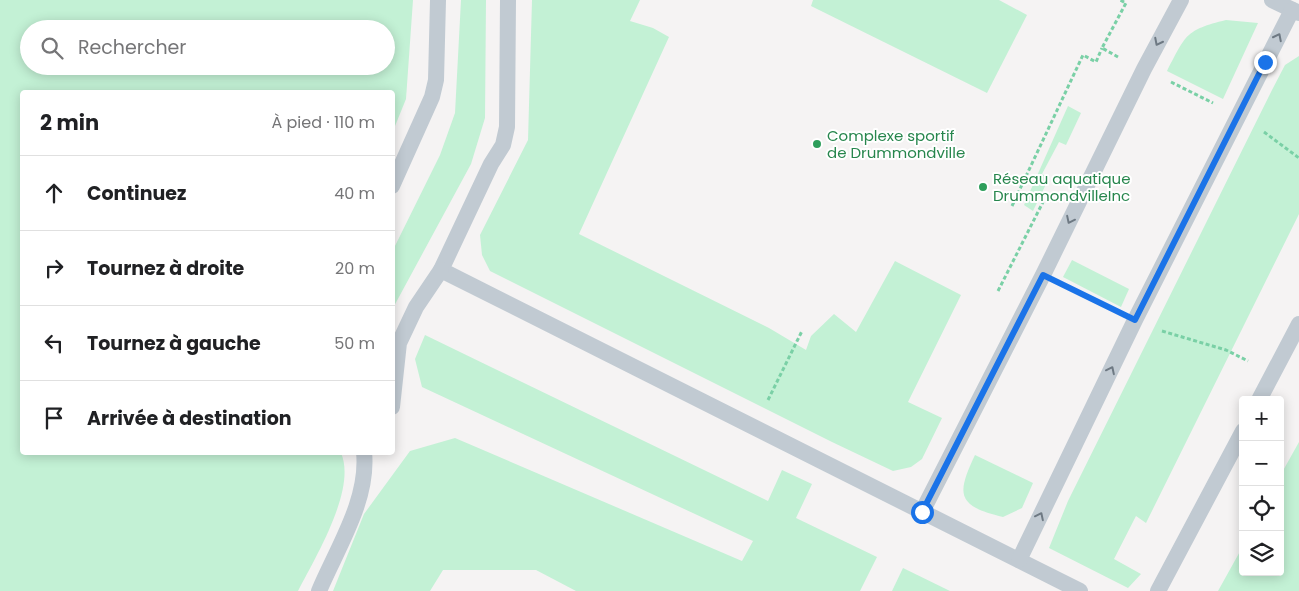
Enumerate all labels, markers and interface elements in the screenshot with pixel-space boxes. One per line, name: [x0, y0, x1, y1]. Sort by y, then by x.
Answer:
search box: [20, 20, 395, 75]
one-way arrow: [1272, 33, 1282, 42]
icon: search: [38, 34, 66, 62]
text: Rechercher: [78, 34, 186, 61]
one-way arrow: [1154, 37, 1164, 46]
route end: [1254, 51, 1277, 74]
text: 2 min: [40, 108, 99, 137]
text: À pied · 110 m: [271, 111, 375, 134]
place label: Complexe sportif de Drummondville: [827, 125, 965, 163]
marker: Complexe sportif de Drummondville: [811, 138, 823, 150]
place label: Réseau aquatique DrummondvilleInc: [993, 168, 1131, 206]
icon: ahead: [40, 179, 68, 207]
text: Continuez: [87, 180, 186, 207]
marker: Réseau aquatique DrummondvilleInc: [977, 181, 989, 193]
text: 40 m: [334, 182, 375, 205]
one-way arrow: [1066, 214, 1076, 223]
icon: right: [40, 254, 68, 282]
text: Tournez à droite: [87, 255, 244, 282]
text: 20 m: [335, 257, 375, 280]
icon: left: [40, 329, 68, 357]
text: Tournez à gauche: [87, 330, 261, 357]
text: 50 m: [334, 332, 375, 355]
one-way arrow: [1105, 366, 1115, 375]
map controls: [1239, 396, 1284, 576]
button: +: [1239, 396, 1284, 441]
icon: arrive: [40, 404, 68, 432]
text: Arrivée à destination: [87, 405, 292, 432]
button: −: [1239, 441, 1284, 486]
button: locate: [1239, 486, 1284, 531]
route start: [911, 501, 934, 524]
one-way arrow: [1034, 512, 1044, 521]
button: layers: [1239, 531, 1284, 576]

